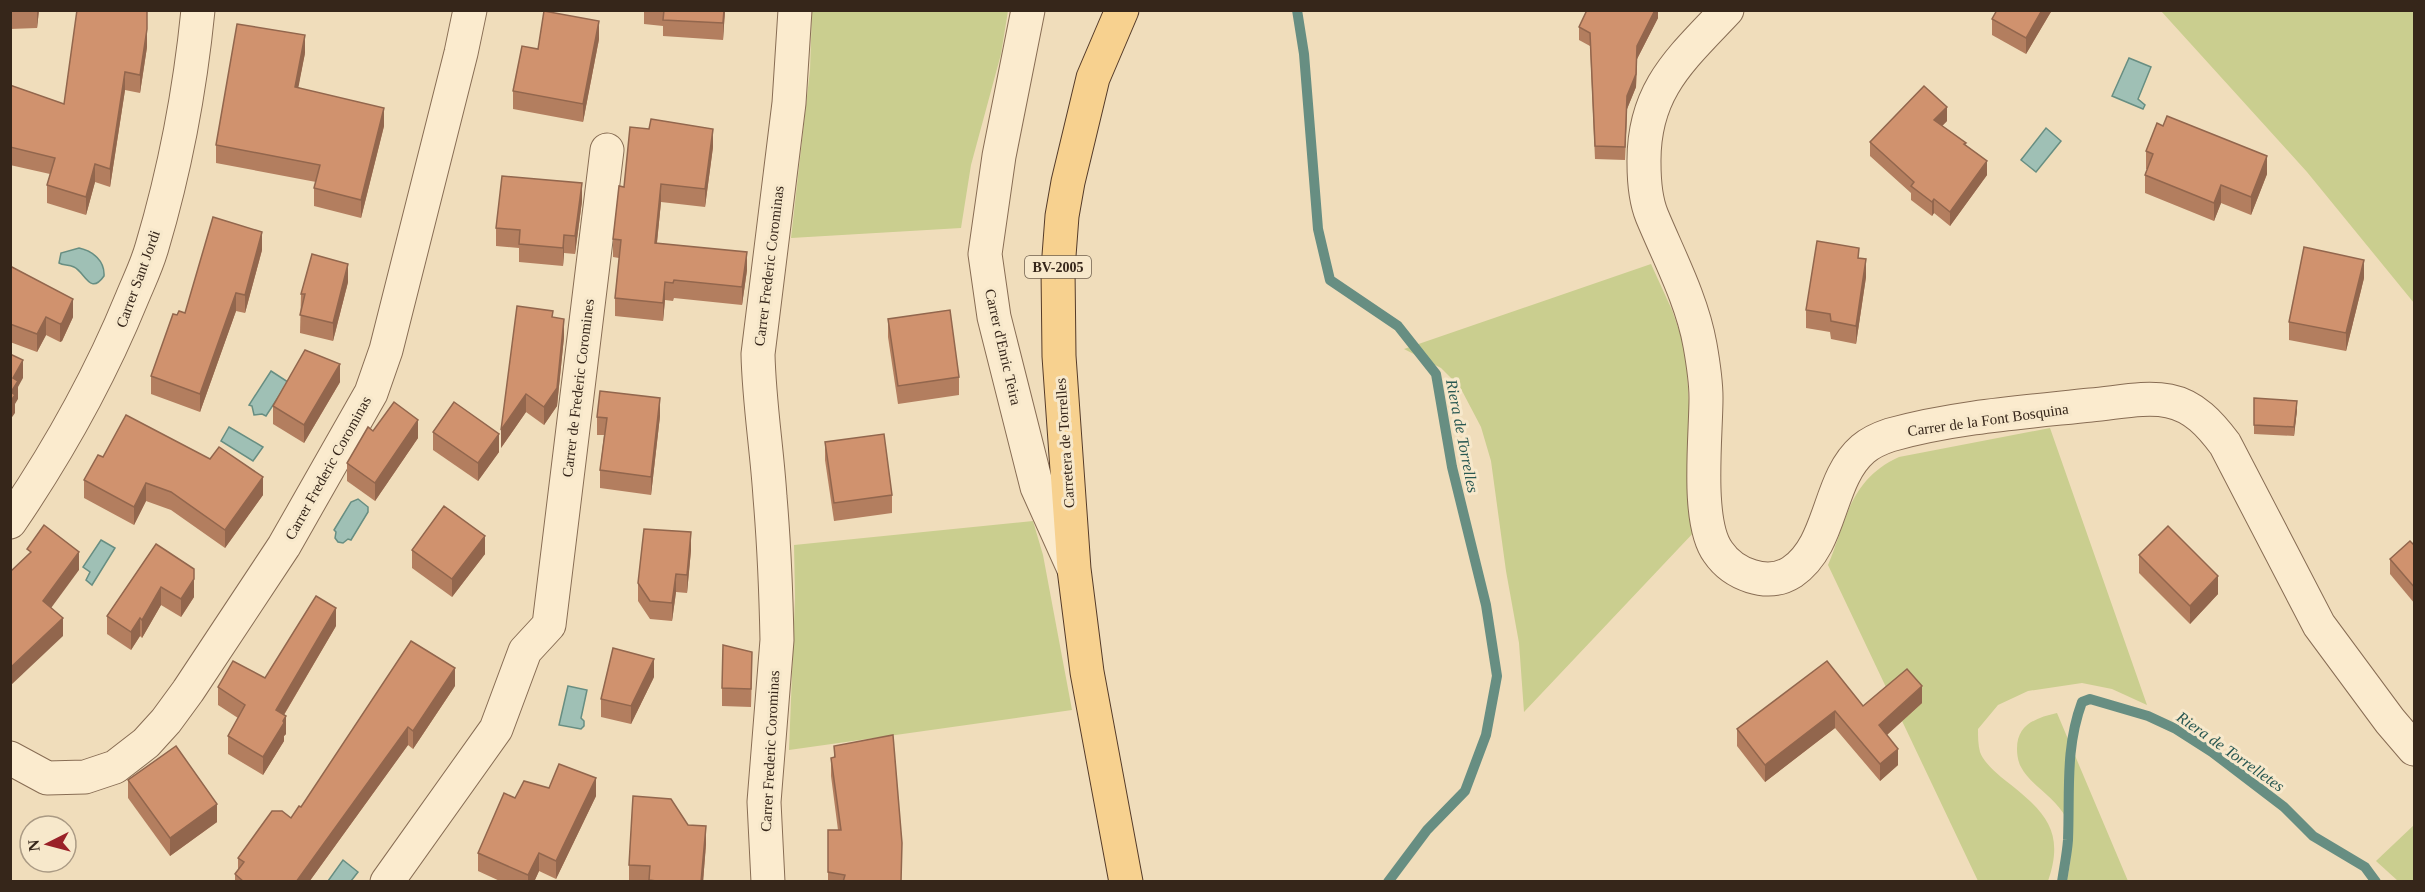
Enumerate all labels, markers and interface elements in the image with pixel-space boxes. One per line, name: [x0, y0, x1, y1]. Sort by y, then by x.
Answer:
street label: Carrer Frederic Corominas: [751, 185, 787, 347]
street label: Carrer Sant Jordi: [113, 228, 163, 330]
road number: BV-2005: [1025, 256, 1091, 278]
street label: Carrer d'Enric Teira: [982, 287, 1024, 407]
street label: Carrer de Frederic Coromines: [559, 298, 597, 478]
street label: Carretera de Torrelles: [1052, 377, 1078, 509]
water label: Riera de Torrelles: [1443, 377, 1482, 494]
street label: Carrer Frederic Corominas: [282, 393, 374, 543]
street label: Carrer de la Font Bosquina: [1906, 401, 2070, 439]
street label: Carrer Frederic Corominas: [758, 670, 782, 832]
water label: Riera de Torrelletes: [2173, 708, 2288, 795]
north arrow: [18, 814, 78, 874]
text: N: [24, 838, 43, 852]

